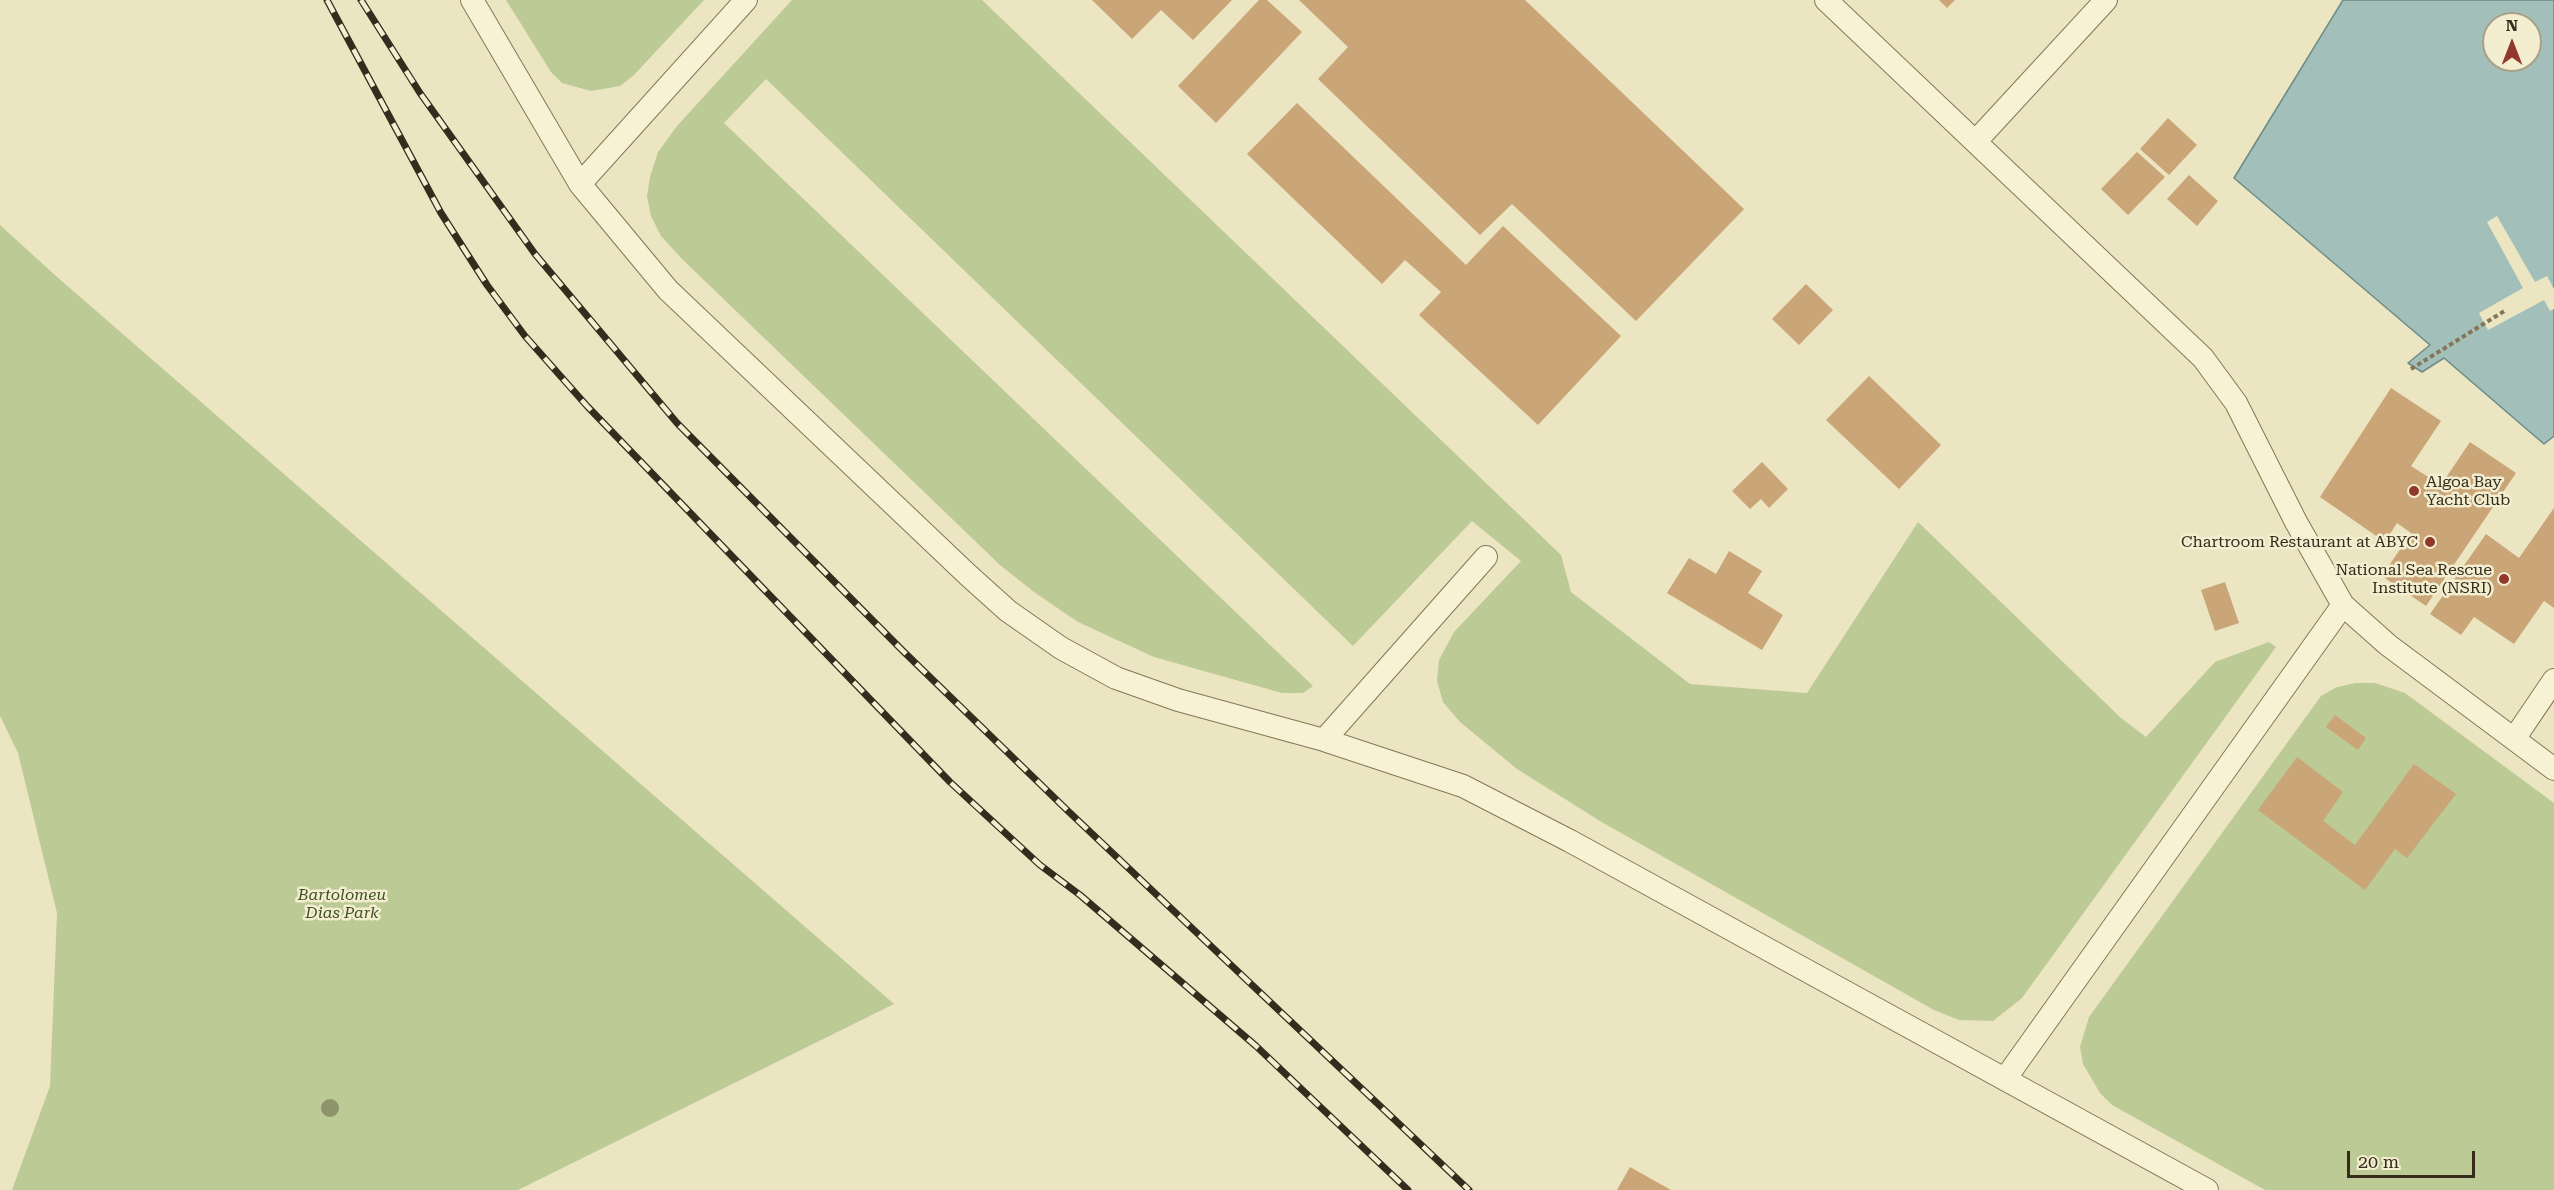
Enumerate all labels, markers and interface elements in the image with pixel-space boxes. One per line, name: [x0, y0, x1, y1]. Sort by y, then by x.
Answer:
north arrow: [2482, 12, 2542, 72]
text: N: [2506, 16, 2518, 35]
place label: Algoa Bay Yacht Club: [2426, 472, 2510, 510]
marker: Algoa Bay Yacht Club: [2407, 484, 2421, 498]
place label: Chartroom Restaurant at ABYC: [2181, 532, 2418, 552]
marker: Chartroom Restaurant at ABYC: [2423, 535, 2437, 549]
place label: National Sea Rescue Institute (NSRI): [2336, 560, 2492, 598]
marker: National Sea Rescue Institute (NSRI): [2497, 572, 2511, 586]
park label: Bartolomeu Dias Park: [298, 885, 386, 923]
scale bar: [2350, 1139, 2478, 1177]
text: 20 m: [2358, 1151, 2399, 1172]

